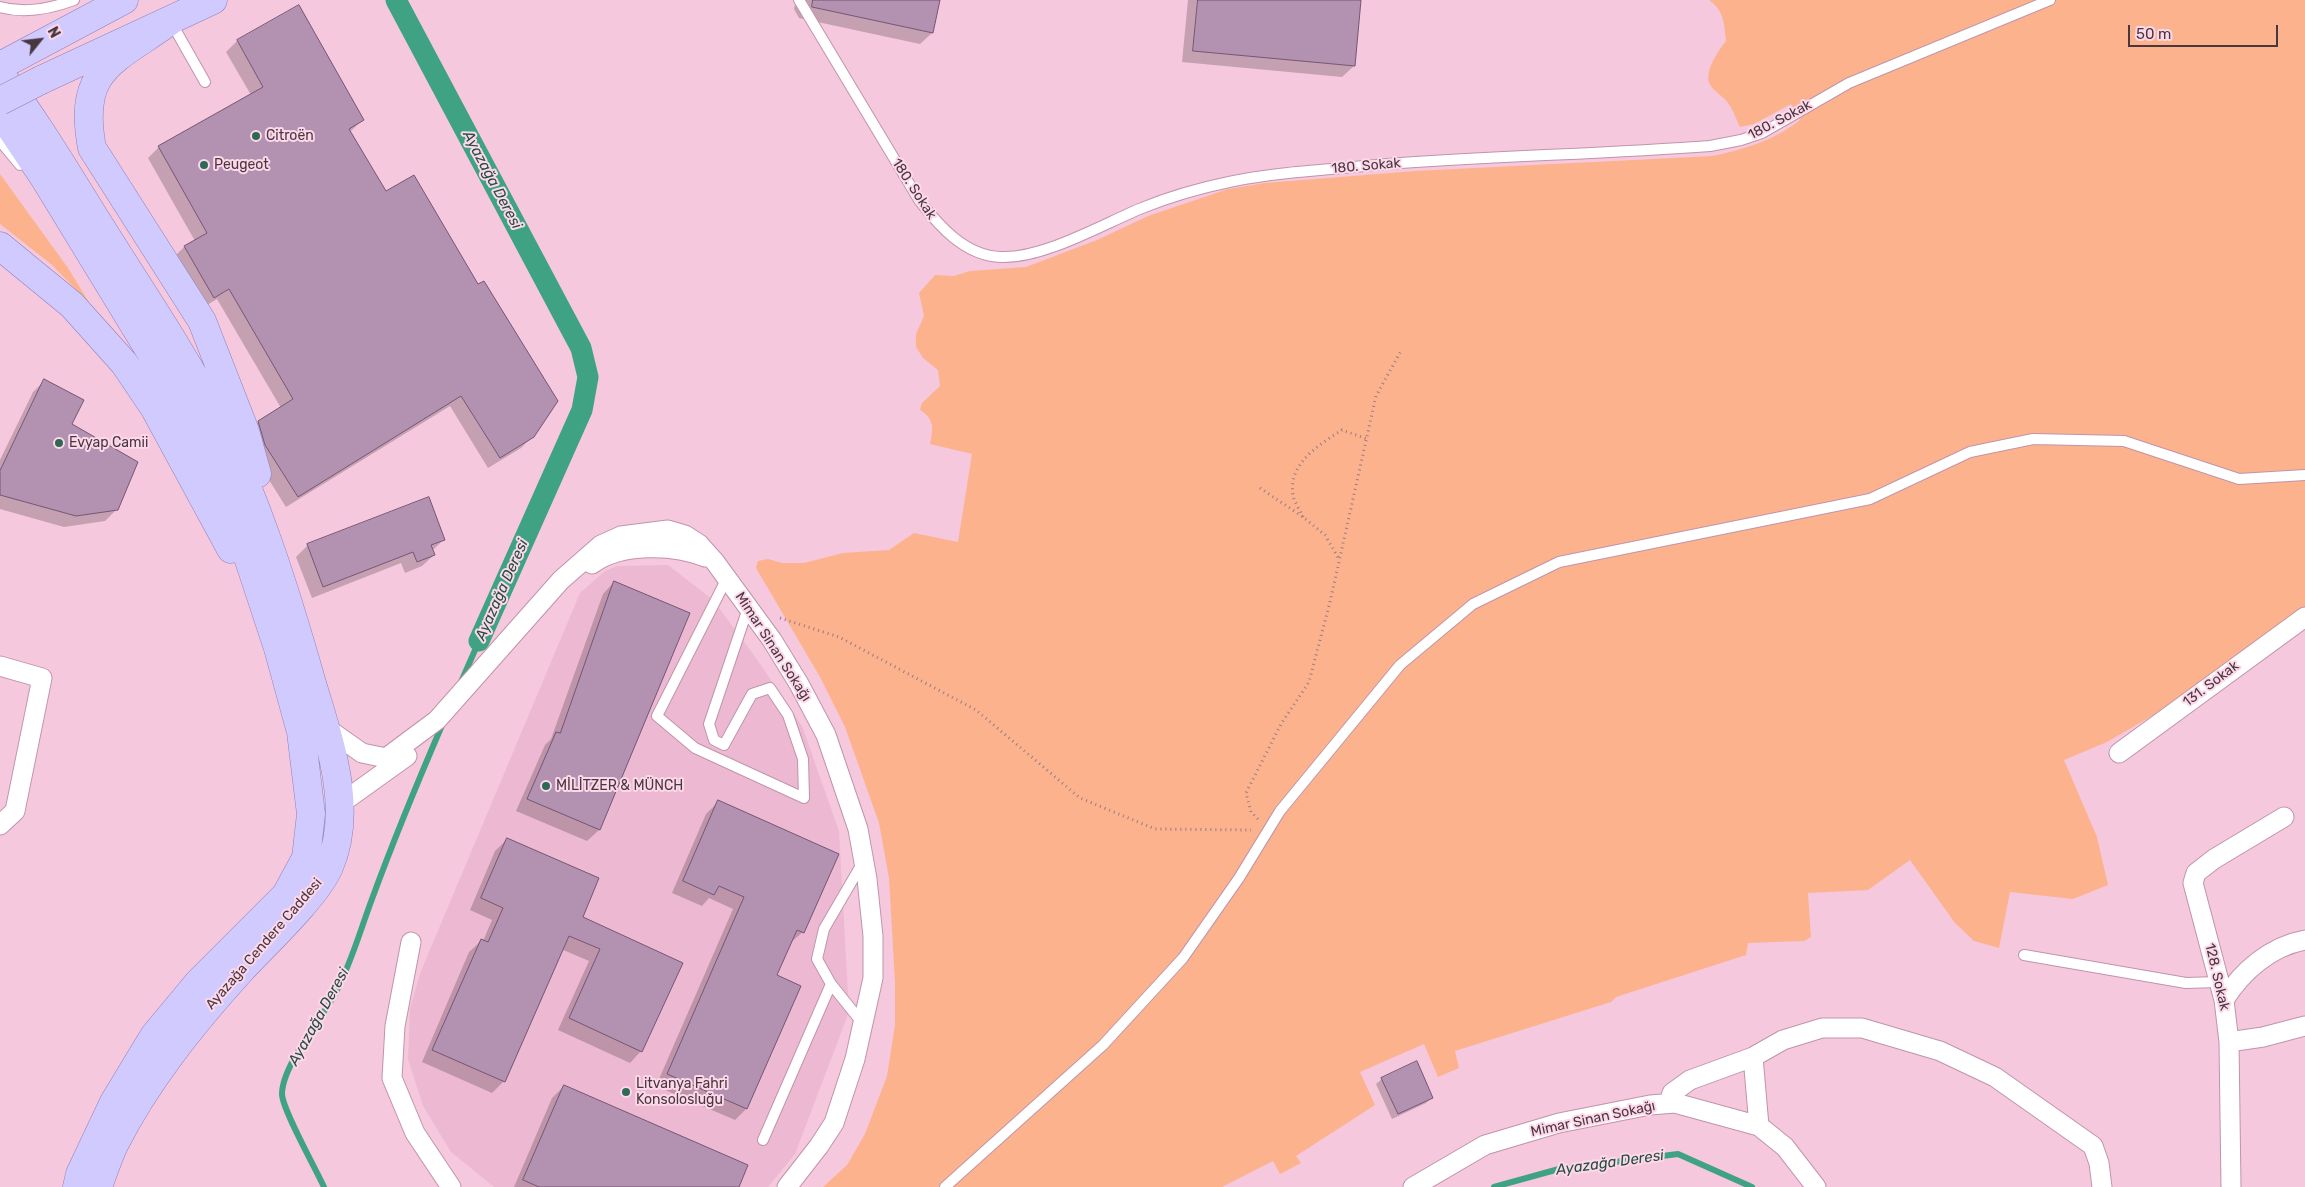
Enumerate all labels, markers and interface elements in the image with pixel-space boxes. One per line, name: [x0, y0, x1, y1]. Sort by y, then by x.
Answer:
north arrow: [15, 15, 65, 65]
scale bar: [2130, 15, 2280, 47]
text: N: [44, 24, 63, 41]
text: 50 m: [2136, 25, 2171, 43]
street label: 180. Sokak: [1745, 96, 1815, 144]
place label: Citroën: [266, 128, 314, 144]
water label: Ayazağa Deresi: [459, 128, 525, 232]
marker: Citroën: [250, 130, 262, 142]
street label: 180. Sokak: [888, 155, 940, 223]
street label: 180. Sokak: [1331, 155, 1401, 177]
place label: Peugeot: [214, 157, 269, 173]
marker: Peugeot: [198, 159, 210, 171]
place label: Evyap Camii: [69, 435, 148, 451]
marker: Evyap Camii: [53, 437, 65, 449]
water label: Ayazağa Deresi: [472, 537, 532, 643]
street label: Mimar Sinan Sokağı: [731, 589, 815, 705]
street label: 131. Sokak: [2180, 657, 2242, 711]
place label: MİLİTZER & MÜNCH: [556, 778, 683, 794]
marker: MİLİTZER & MÜNCH: [540, 780, 552, 792]
street label: Ayazağa Cendere Caddesi: [202, 875, 326, 1013]
street label: 128. Sokak: [2201, 942, 2233, 1012]
water label: Ayazağa Deresi: [285, 965, 353, 1069]
place label: Litvanya Fahri Konsolosluğu: [636, 1076, 728, 1108]
marker: Litvanya Fahri Konsolosluğu: [620, 1086, 632, 1098]
street label: Mimar Sinan Sokağı: [1529, 1098, 1657, 1140]
water label: Ayazağa Deresi: [1555, 1147, 1665, 1179]

